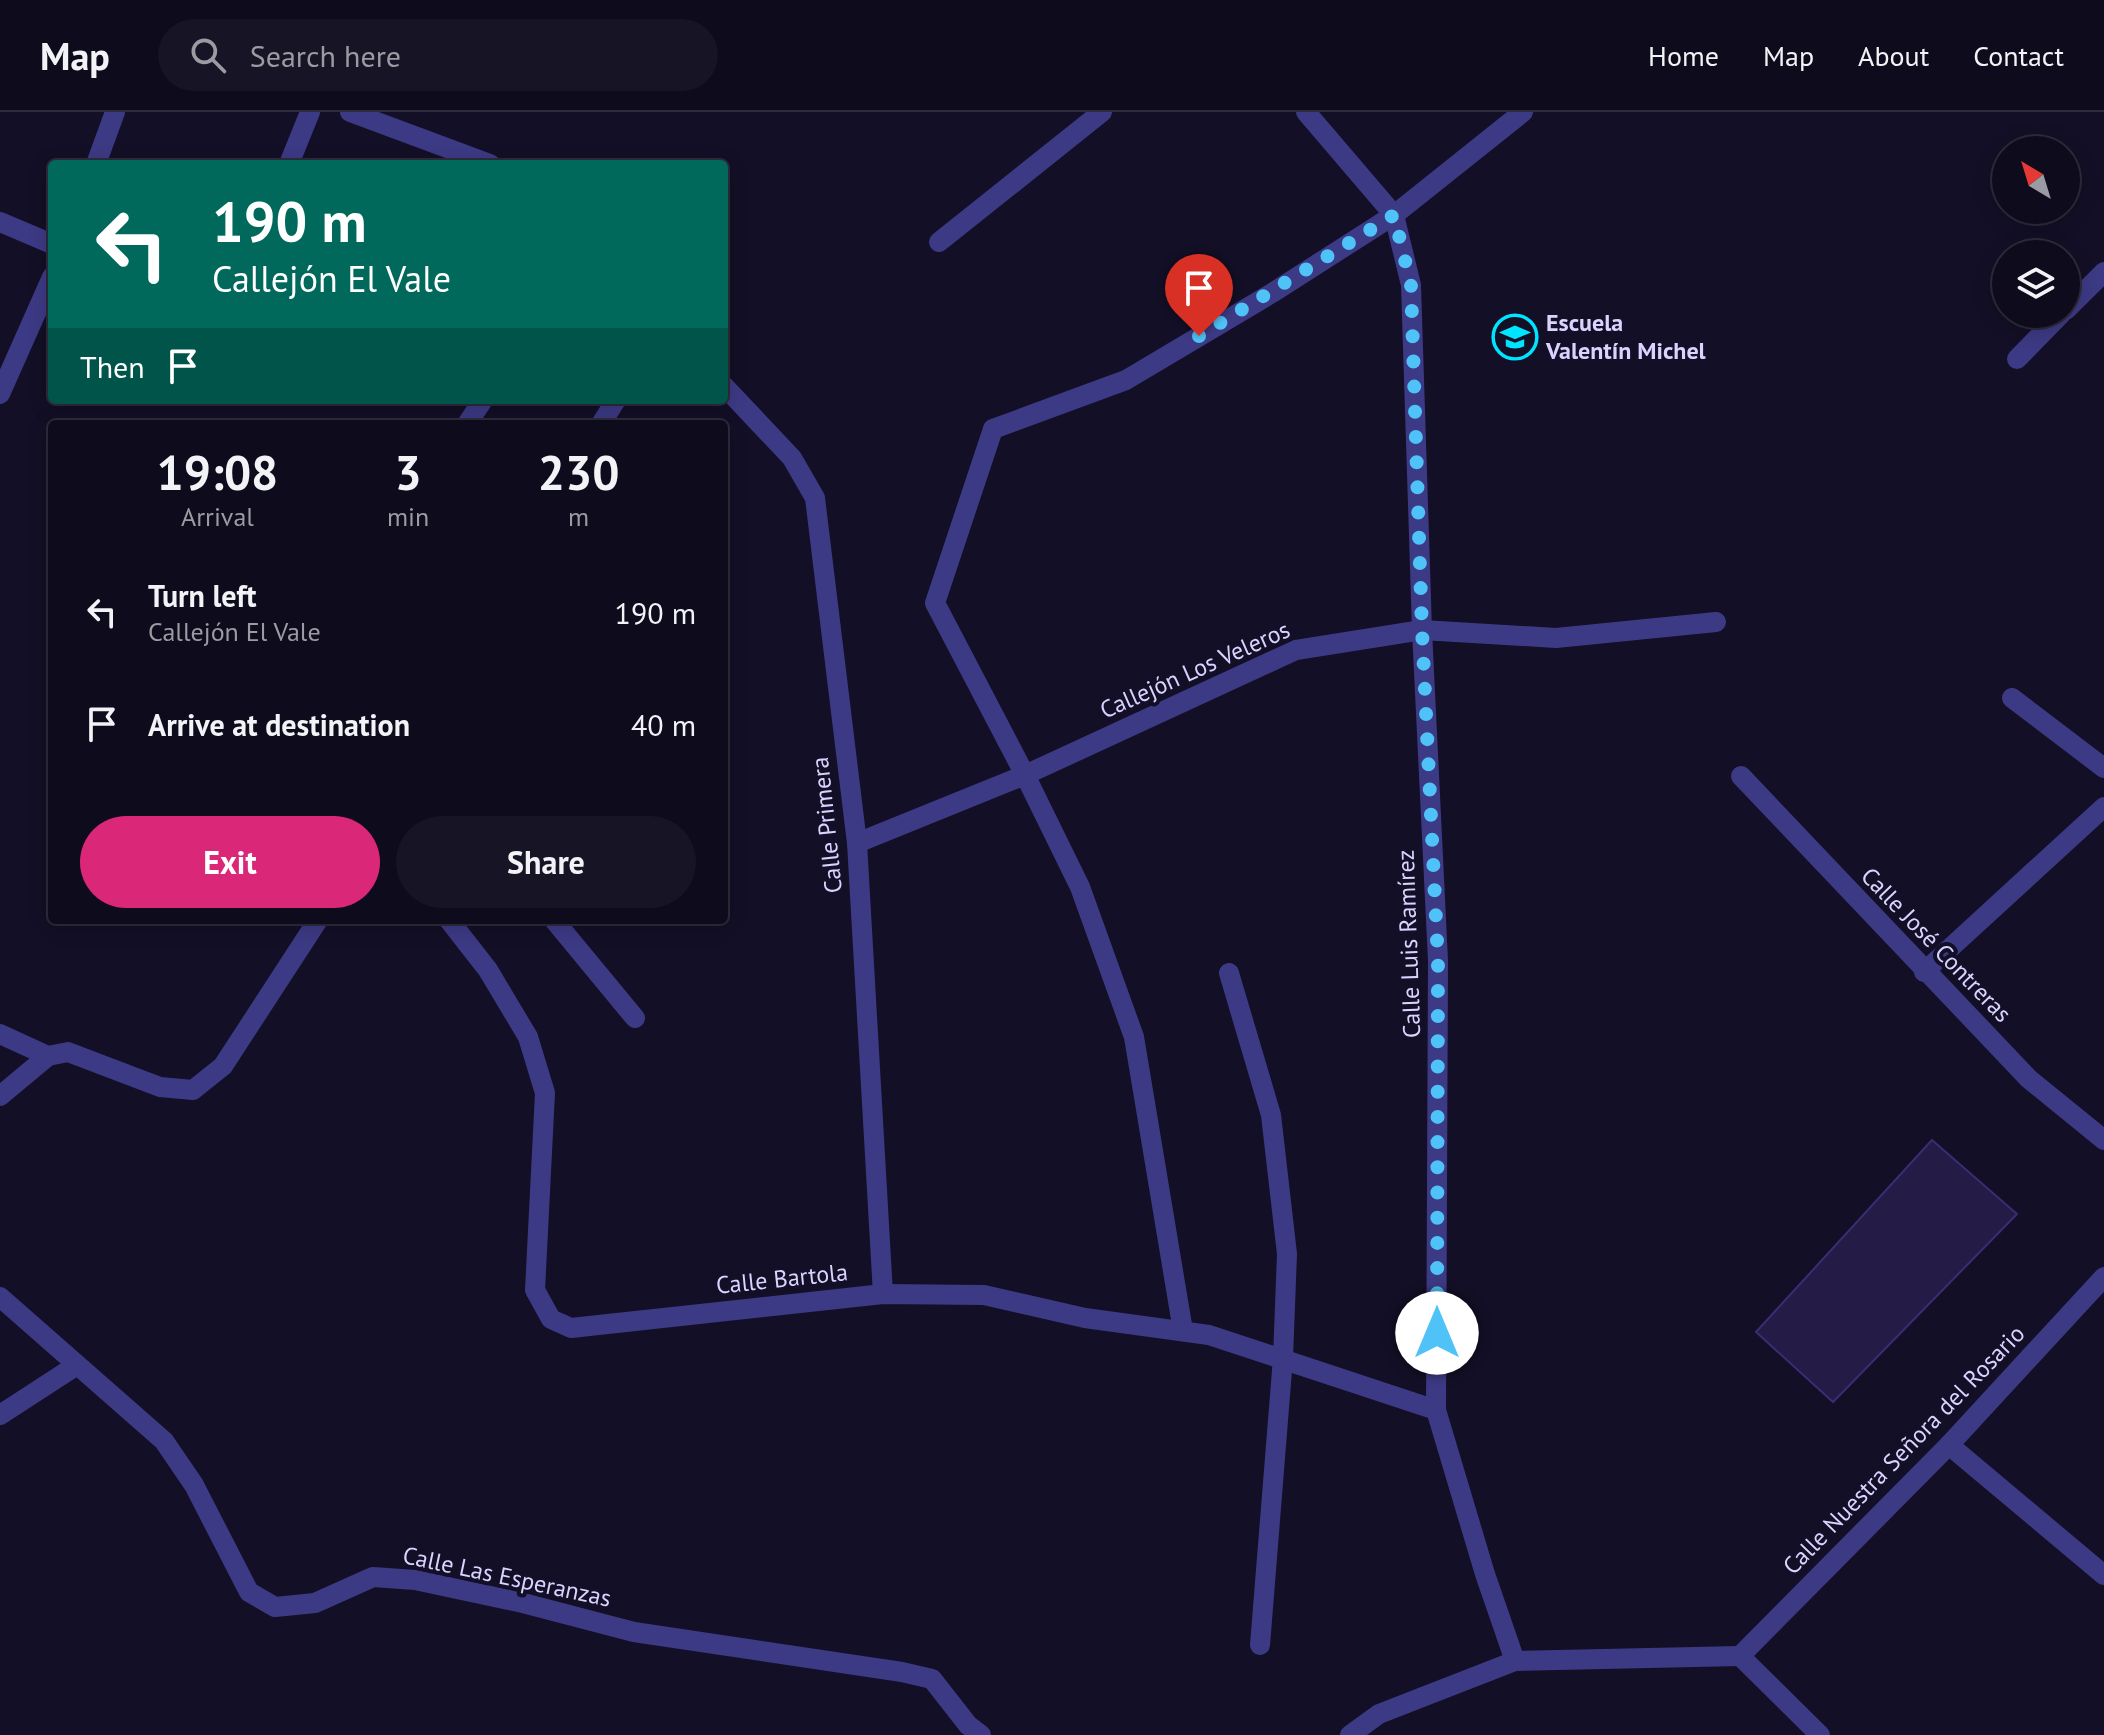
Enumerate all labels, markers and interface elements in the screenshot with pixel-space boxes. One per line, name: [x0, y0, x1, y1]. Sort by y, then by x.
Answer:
search box: [158, 19, 718, 91]
text: Map: [40, 31, 110, 80]
icon: search: [186, 33, 230, 77]
text: Search here: [250, 36, 401, 75]
text: Home: [1648, 37, 1719, 74]
text: Map: [1763, 37, 1814, 74]
text: About: [1858, 37, 1929, 74]
text: Contact: [1973, 37, 2064, 74]
north arrow: [1992, 136, 2080, 224]
map controls: [1992, 136, 2080, 328]
text: 190 m: [212, 185, 367, 257]
icon: left: [80, 192, 184, 296]
button: layers: [1992, 240, 2080, 328]
pin: [1165, 254, 1233, 336]
text: Callejón El Vale: [212, 255, 451, 302]
icon: arrive: [1177, 266, 1221, 310]
place label: Escuela Valentín Michel: [1545, 307, 1707, 366]
school or university icon: Escuela Valentín Michel: [1491, 313, 1539, 361]
icon: arrive: [161, 344, 205, 388]
text: Then: [80, 347, 145, 386]
text: 19:08: [157, 441, 278, 503]
text: 3: [394, 441, 422, 503]
text: 230: [538, 441, 619, 503]
text: Arrival: [181, 500, 254, 533]
text: min: [387, 500, 429, 533]
text: m: [568, 500, 589, 533]
text: Turn left: [148, 576, 256, 615]
icon: left: [80, 590, 124, 634]
text: 190 m: [615, 593, 696, 632]
street label: Callejón Los Veleros: [1095, 614, 1295, 725]
text: Callejón El Vale: [148, 615, 321, 648]
icon: arrive: [80, 702, 124, 746]
text: Arrive at destination: [148, 705, 410, 744]
text: 40 m: [631, 705, 696, 744]
street label: Calle Primera: [804, 755, 849, 895]
button: Exit: [80, 816, 380, 908]
button: Share: [396, 816, 696, 908]
street label: Calle Luis Ramírez: [1390, 849, 1427, 1039]
street label: Calle José Contreras: [1854, 861, 2018, 1029]
street label: Calle Bartola: [715, 1256, 849, 1301]
position arrow: [1395, 1291, 1479, 1375]
street label: Calle Nuestra Señora del Rosario: [1776, 1318, 2031, 1581]
street label: Calle Las Esperanzas: [400, 1539, 614, 1614]

